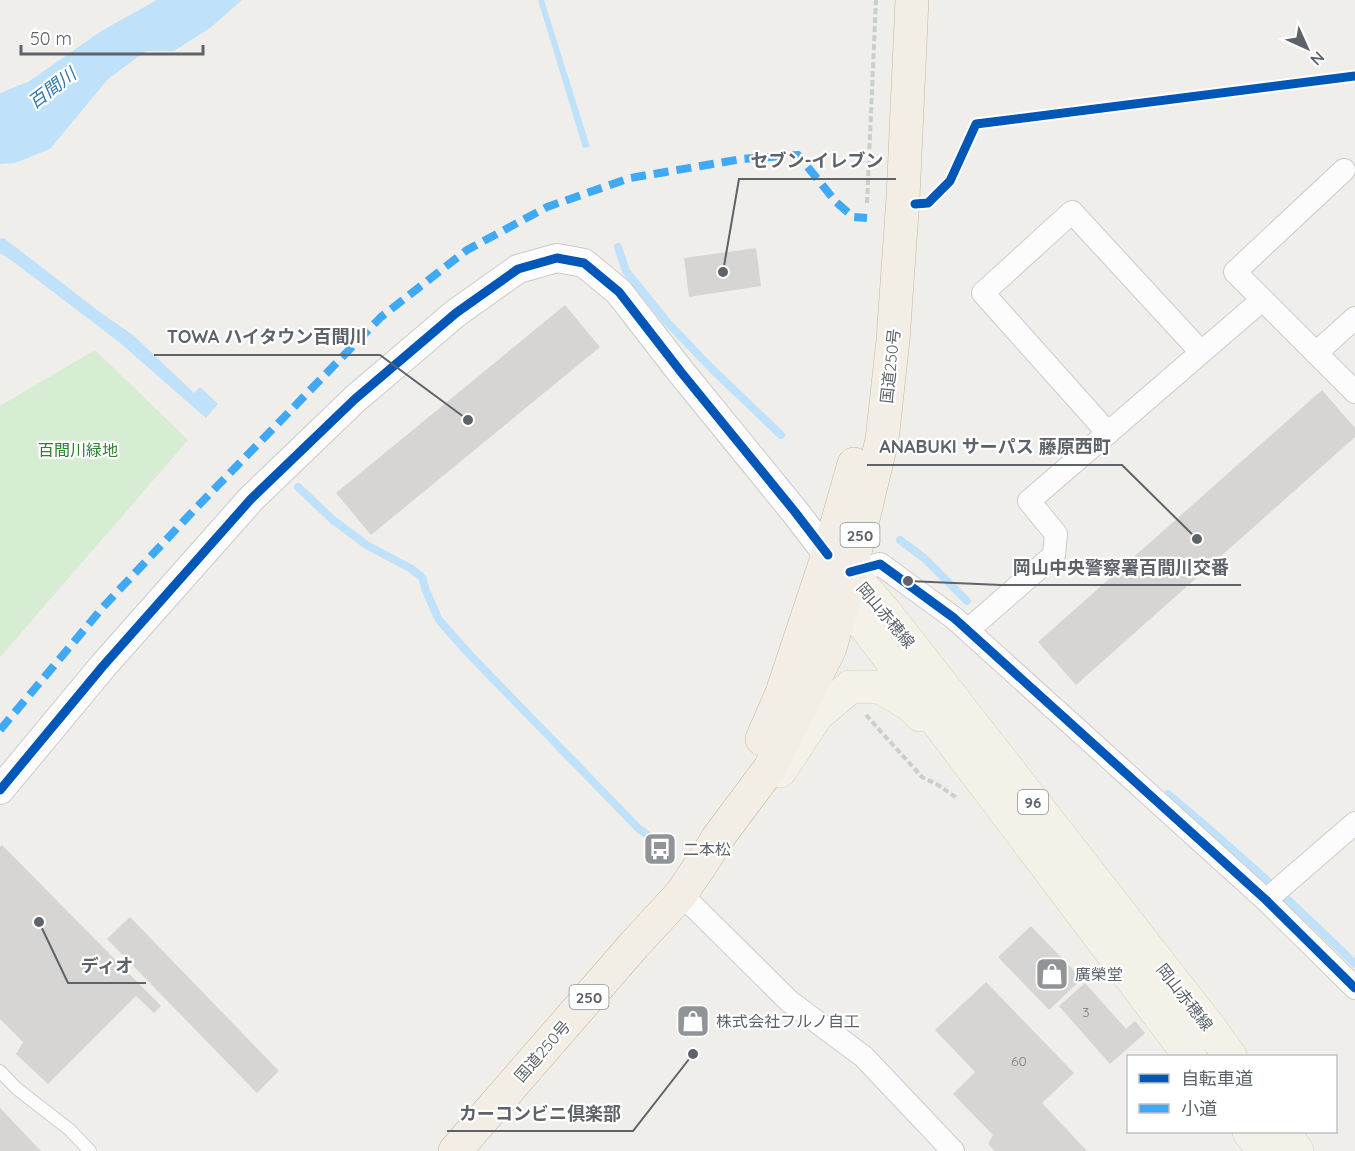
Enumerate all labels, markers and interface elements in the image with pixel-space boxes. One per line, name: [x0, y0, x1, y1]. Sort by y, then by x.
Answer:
scale bar: [21, 18, 202, 56]
north arrow: [1277, 18, 1337, 78]
text: 50 m: [30, 27, 72, 50]
text: N: [1306, 47, 1329, 70]
water label: 百間川: [24, 61, 82, 113]
callout: セブン-イレブン: [739, 143, 896, 179]
text: セブン-イレブン: [750, 149, 884, 172]
callout: TOWA ハイタウン百間川: [154, 319, 380, 355]
text: TOWA ハイタウン百間川: [167, 325, 367, 348]
street label: 国道250号: [876, 328, 904, 404]
callout: ANABUKI サーパス 藤原西町: [867, 429, 1122, 465]
text: ANABUKI サーパス 藤原西町: [879, 435, 1111, 458]
park label: 百間川緑地: [38, 440, 118, 460]
road number: 250: [840, 523, 880, 547]
callout: 岡山中央警察署百間川交番: [1001, 549, 1241, 585]
text: 岡山中央警察署百間川交番: [1013, 556, 1229, 579]
street label: 岡山赤穂線: [853, 578, 919, 652]
road number: 96: [1018, 790, 1048, 814]
bus stop icon: 二本松: [642, 831, 678, 867]
place label: 二本松: [683, 839, 731, 859]
callout: ディオ: [68, 947, 146, 983]
text: ディオ: [81, 954, 133, 977]
shop icon: 廣榮堂: [1034, 956, 1070, 992]
street label: 岡山赤穂線: [1152, 959, 1218, 1035]
place label: 廣榮堂: [1075, 964, 1123, 984]
road number: 250: [570, 985, 608, 1009]
shop icon: 株式会社フルノ自工: [675, 1003, 711, 1039]
house number: 3: [1082, 1003, 1090, 1021]
place label: 株式会社フルノ自工: [716, 1011, 860, 1031]
street label: 国道250号: [510, 1016, 574, 1086]
house number: 60: [1011, 1052, 1027, 1070]
legend: [1127, 1055, 1337, 1133]
text: 自転車道: [1181, 1067, 1253, 1090]
callout: カーコンビニ倶楽部: [447, 1095, 633, 1131]
text: 小道: [1181, 1097, 1217, 1120]
text: カーコンビニ倶楽部: [459, 1102, 621, 1125]

